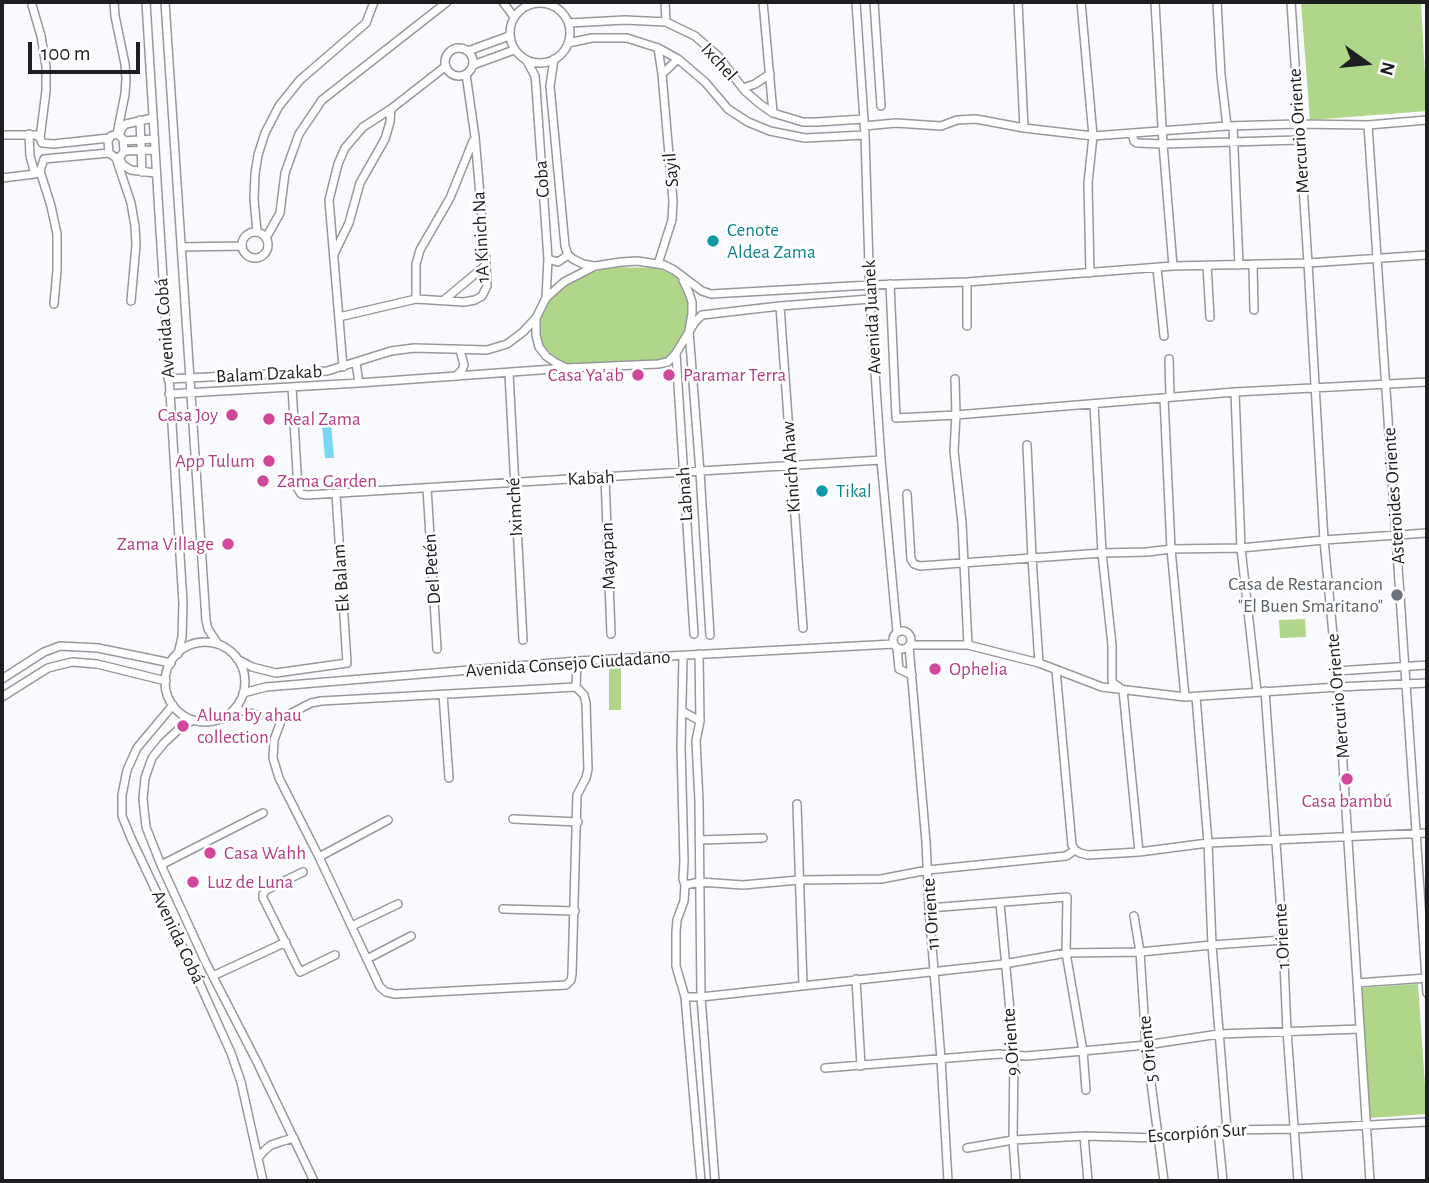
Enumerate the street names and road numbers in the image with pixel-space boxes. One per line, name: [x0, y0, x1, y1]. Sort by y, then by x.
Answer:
street label: Ixchel: [696, 38, 742, 86]
street label: Mercurio Oriente: [1283, 68, 1315, 194]
street label: Sayil: [658, 152, 684, 188]
street label: Coba: [529, 160, 555, 198]
street label: 1A Kinich Na: [467, 191, 495, 283]
street label: Avenida Juanek: [858, 259, 886, 375]
street label: Avenida Cobá: [150, 277, 180, 379]
street label: Balam Dzakab: [215, 360, 323, 388]
street label: Kinich Ahaw: [776, 420, 806, 514]
street label: Asteroides Oriente: [1378, 427, 1410, 565]
street label: Kabah: [567, 465, 615, 491]
street label: Labnah: [672, 466, 698, 522]
street label: Iximché: [502, 477, 528, 537]
street label: Mayapan: [595, 522, 621, 590]
street label: Del Petén: [418, 533, 446, 605]
street label: Ek Balam: [327, 543, 355, 613]
street label: Mercurio Oriente: [1321, 633, 1355, 759]
street label: Avenida Consejo Ciudadano: [465, 645, 671, 683]
street label: 11 Oriente: [917, 877, 945, 951]
street label: Avenida Cobá: [146, 887, 210, 987]
street label: 1 Oriente: [1269, 903, 1295, 969]
street label: 9 Oriente: [997, 1007, 1025, 1077]
street label: 5 Oriente: [1133, 1014, 1163, 1084]
street label: Escorpión Sur: [1146, 1118, 1248, 1148]

